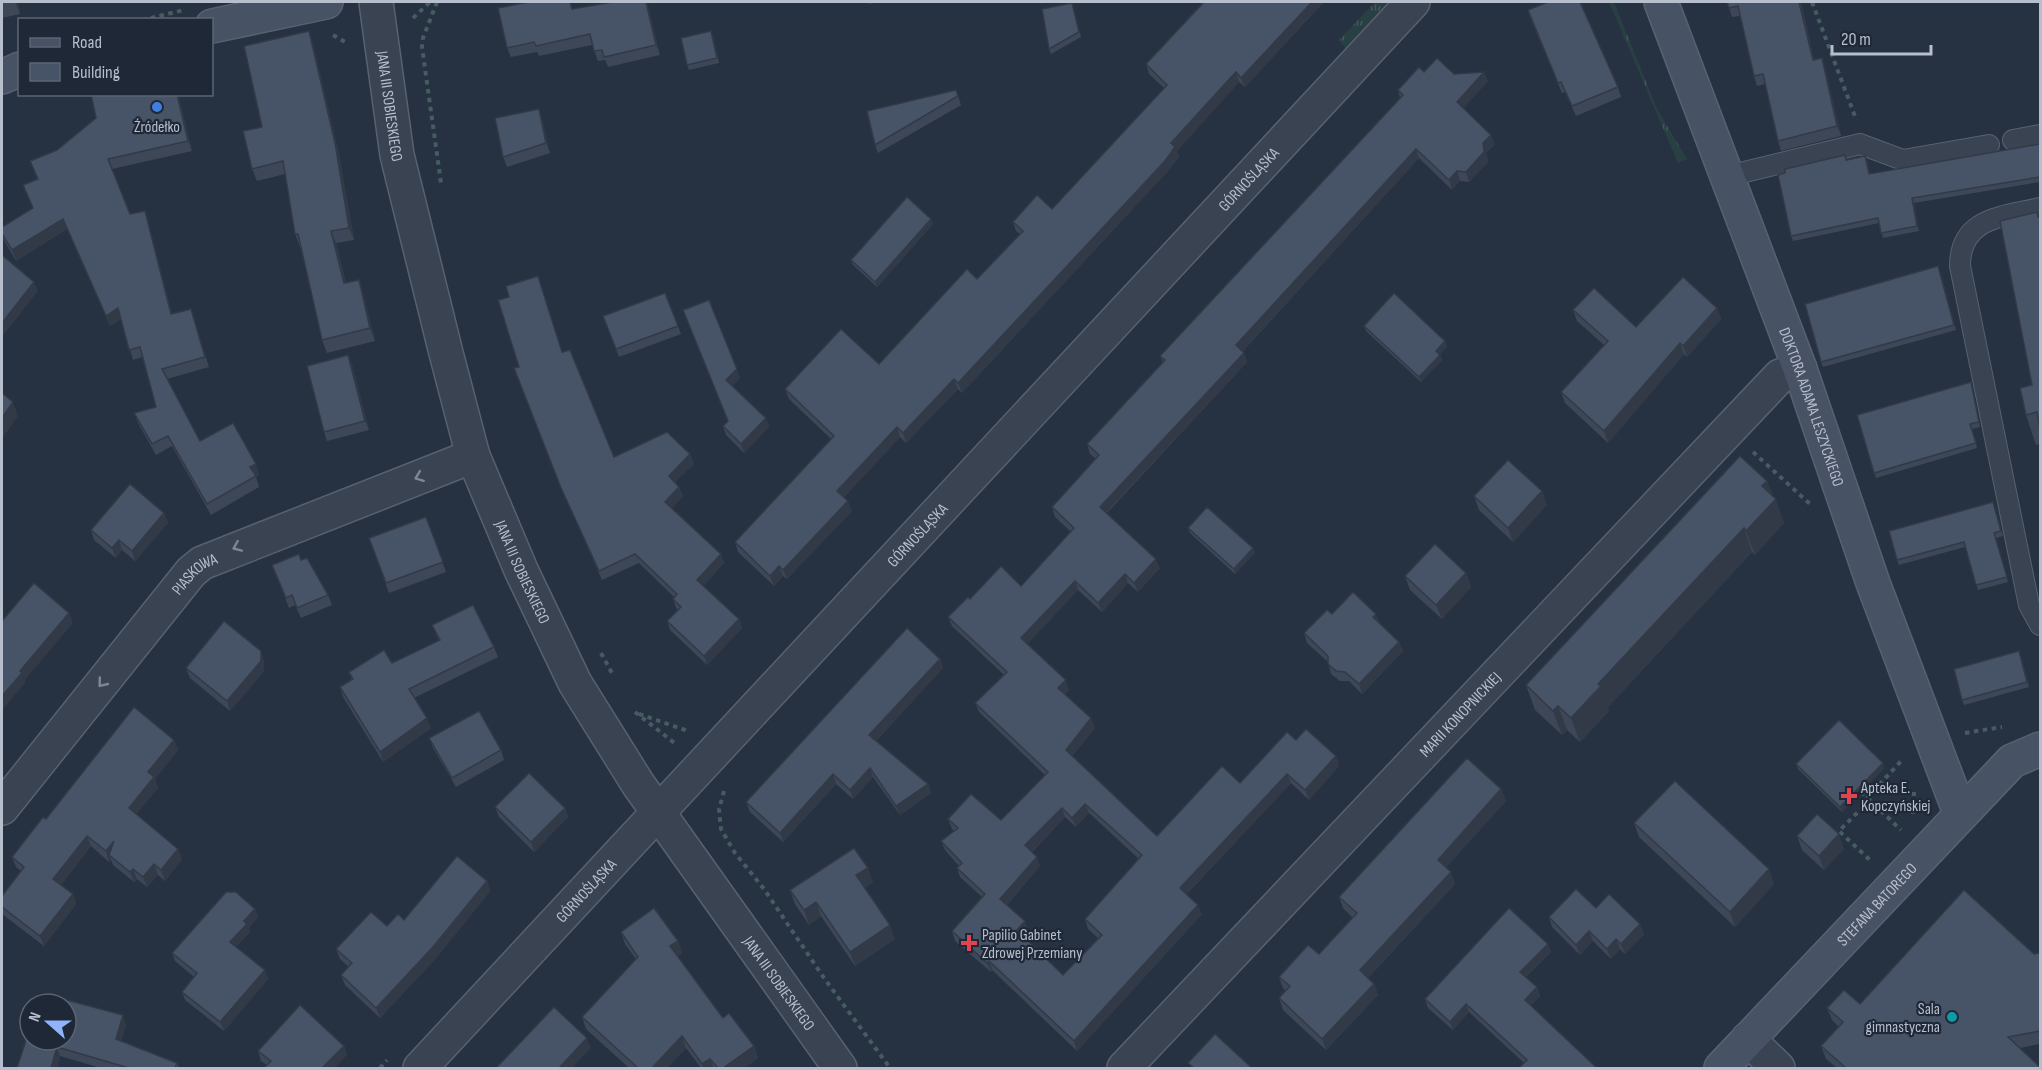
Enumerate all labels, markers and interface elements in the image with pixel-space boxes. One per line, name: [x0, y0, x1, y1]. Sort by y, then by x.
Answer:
legend: [18, 18, 213, 96]
scale bar: [1832, 18, 1931, 56]
text: 20 m: [1841, 29, 1871, 50]
text: Road: [72, 32, 102, 53]
street label: JANA III SOBIESKIEGO: [372, 49, 406, 164]
text: Building: [72, 62, 120, 83]
marker: Źródełko: [150, 100, 164, 114]
place label: Źródełko: [134, 118, 180, 137]
street label: GÓRNOŚLĄSKA: [1215, 144, 1284, 216]
street label: DOKTORA ADAMA LESZYCKIEGO: [1774, 325, 1847, 489]
one-way arrow: [414, 470, 425, 482]
street label: GÓRNOŚLĄSKA: [884, 500, 952, 571]
street label: JANA III SOBIESKIEGO: [490, 517, 553, 627]
one-way arrow: [232, 540, 243, 552]
street label: PIASKOWA: [168, 550, 220, 599]
street label: MARII KONOPNICKIEJ: [1416, 668, 1506, 761]
one-way arrow: [98, 676, 109, 687]
place label: Apteka E. Kopczyńskiej: [1860, 779, 1931, 816]
marker: Apteka E. Kopczyńskiej: [1842, 789, 1856, 803]
street label: GÓRNOŚLĄSKA: [552, 855, 621, 927]
street label: STEFANA BATOREGO: [1834, 859, 1921, 951]
place label: Papilio Gabinet Zdrowej Przemiany: [982, 926, 1082, 963]
street label: JANA III SOBIESKIEGO: [738, 932, 818, 1035]
marker: Papilio Gabinet Zdrowej Przemiany: [960, 934, 978, 952]
north arrow: [18, 992, 78, 1052]
place label: Sala gimnastyczna: [1866, 1000, 1940, 1037]
text: N: [25, 1010, 46, 1025]
marker: Sala gimnastyczna: [1945, 1010, 1959, 1024]

